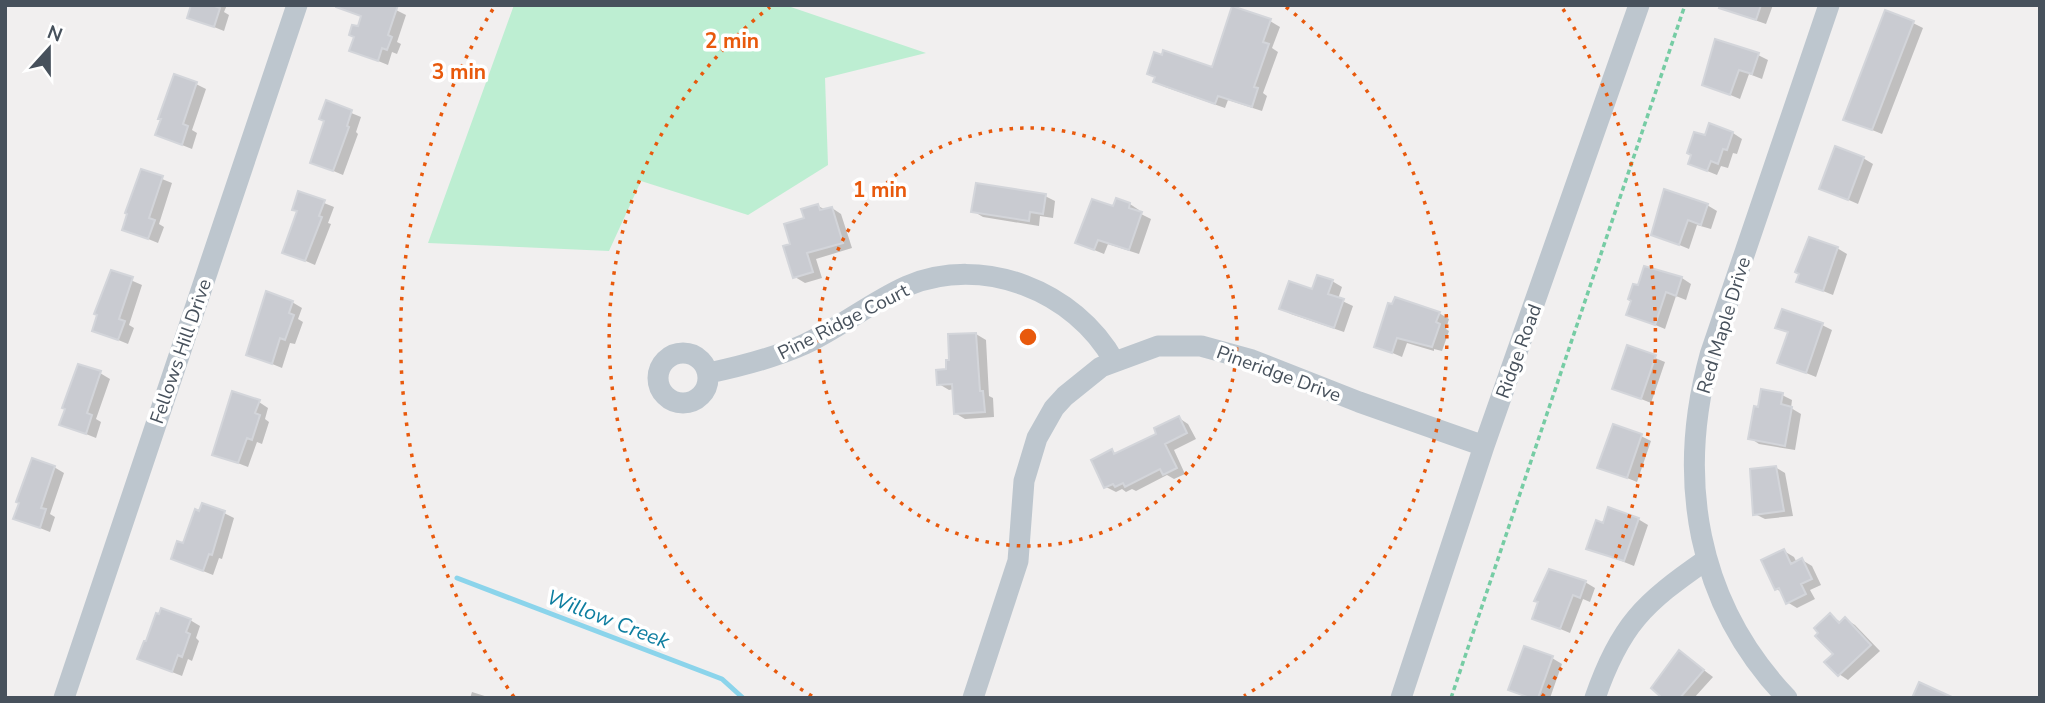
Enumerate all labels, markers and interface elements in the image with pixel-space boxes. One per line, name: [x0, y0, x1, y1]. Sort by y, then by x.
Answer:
north arrow: [14, 14, 84, 84]
text: N: [43, 19, 66, 49]
text: 2 min: [705, 27, 759, 55]
text: 3 min: [432, 58, 486, 86]
text: 1 min: [853, 176, 907, 204]
street label: Red Maple Drive: [1691, 254, 1757, 397]
street label: Fellows Hill Drive: [144, 275, 218, 427]
street label: Pine Ridge Court: [773, 277, 914, 366]
street label: Ridge Road: [1490, 301, 1548, 402]
centre of rings: [1016, 325, 1040, 349]
street label: Pineridge Drive: [1213, 339, 1345, 409]
water label: Willow Creek: [543, 583, 674, 655]

